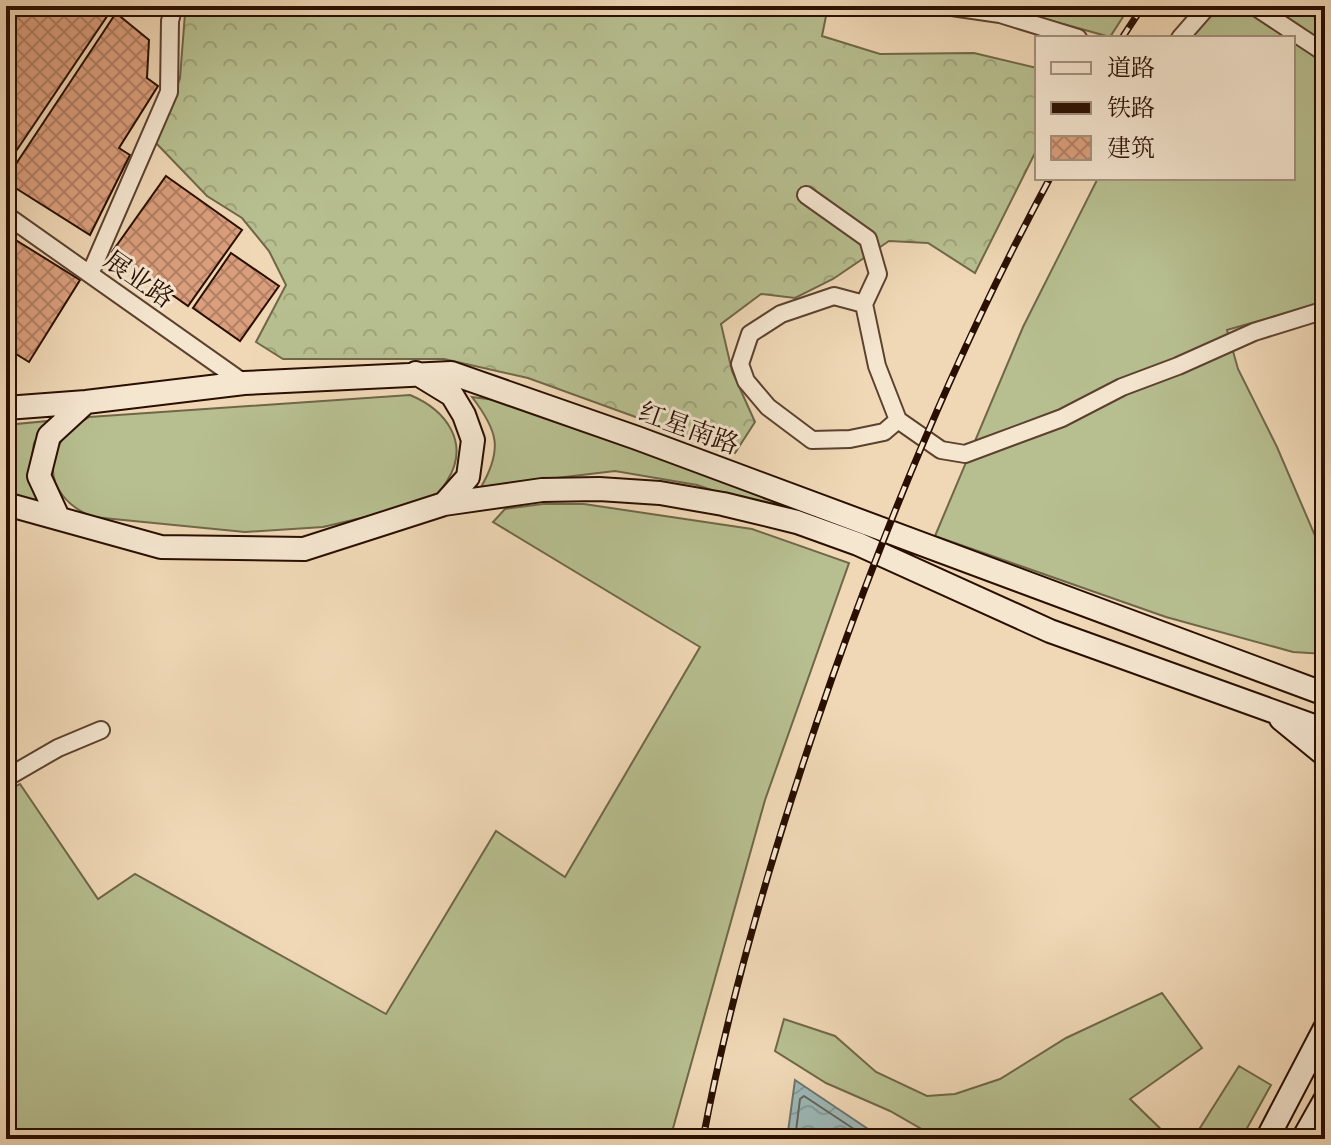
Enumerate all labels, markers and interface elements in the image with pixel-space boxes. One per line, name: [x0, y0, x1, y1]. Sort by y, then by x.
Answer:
legend: [1035, 36, 1295, 180]
text: 道路: [1107, 52, 1155, 85]
text: 铁路: [1107, 92, 1155, 125]
text: 建筑: [1107, 132, 1155, 165]
street label: 展业路: [97, 243, 181, 316]
street label: 红星南路: [634, 394, 744, 463]

